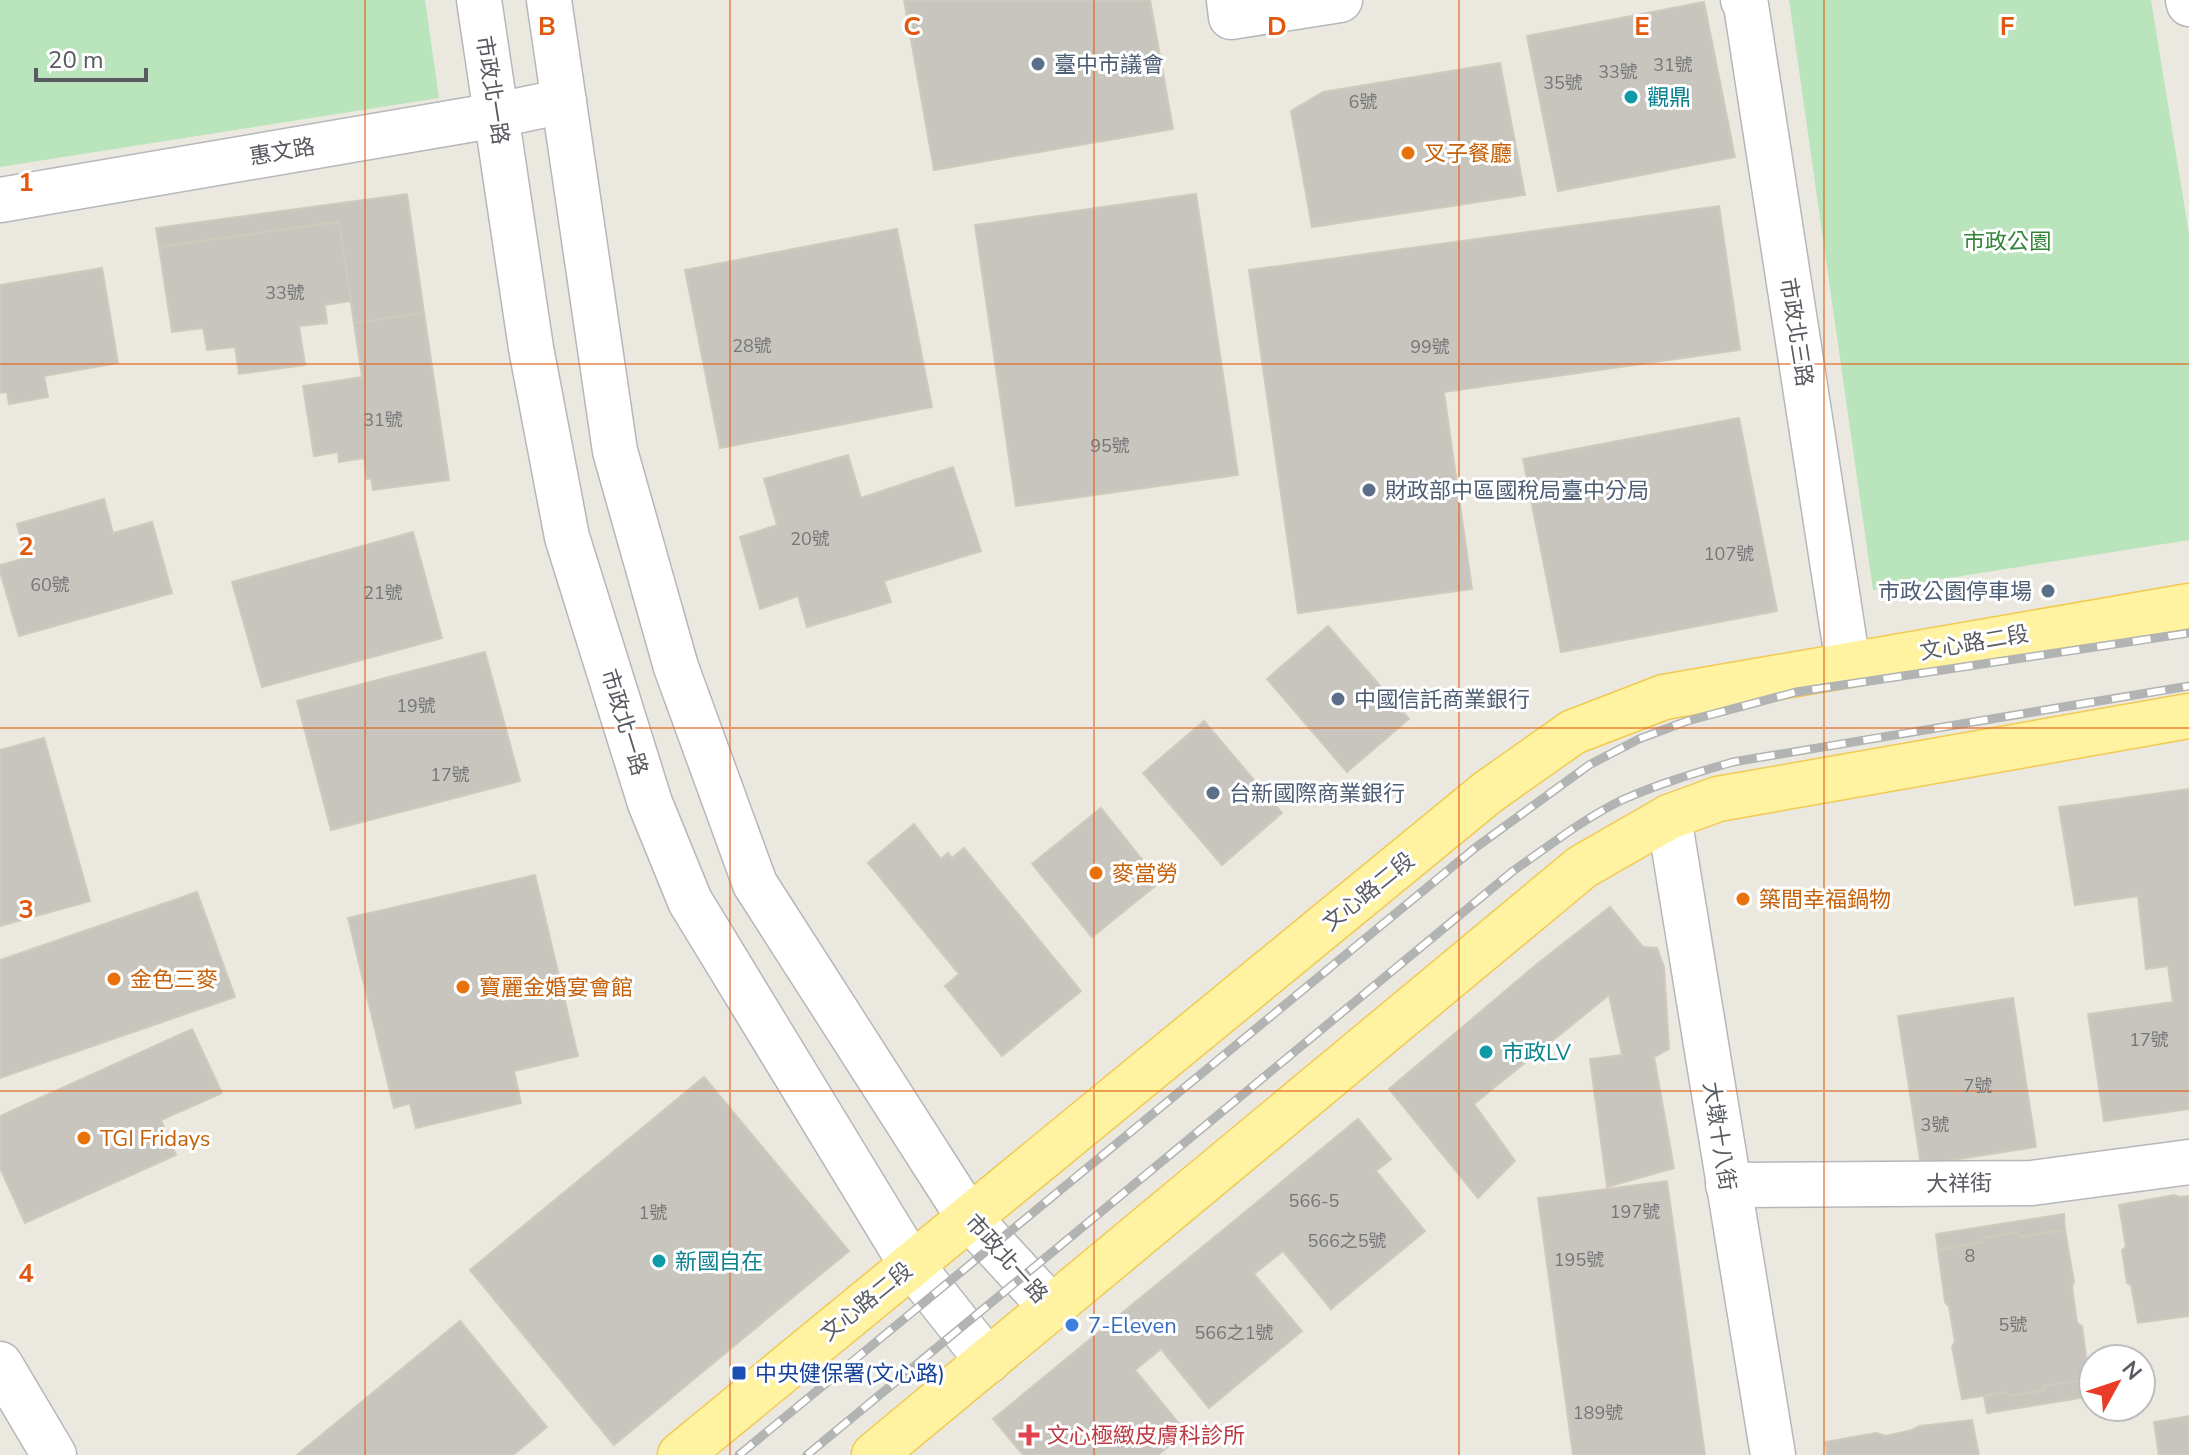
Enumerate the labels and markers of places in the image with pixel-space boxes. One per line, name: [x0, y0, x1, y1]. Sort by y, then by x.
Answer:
place label: 臺中市議會: [1054, 50, 1164, 80]
marker: 臺中市議會: [1029, 55, 1047, 73]
place label: 觀鼎: [1647, 83, 1691, 113]
marker: 觀鼎: [1622, 88, 1640, 106]
place label: 叉子餐廳: [1424, 139, 1512, 169]
marker: 叉子餐廳: [1399, 144, 1417, 162]
place label: 財政部中區國稅局臺中分局: [1385, 476, 1649, 506]
marker: 財政部中區國稅局臺中分局: [1360, 481, 1378, 499]
place label: 市政公園停車場: [1878, 577, 2032, 607]
marker: 市政公園停車場: [2039, 582, 2057, 600]
place label: 中國信託商業銀行: [1354, 685, 1530, 715]
marker: 中國信託商業銀行: [1329, 690, 1347, 708]
place label: 台新國際商業銀行: [1229, 779, 1405, 809]
marker: 台新國際商業銀行: [1204, 784, 1222, 802]
place label: 麥當勞: [1112, 859, 1178, 889]
marker: 麥當勞: [1087, 864, 1105, 882]
place label: 築間幸福鍋物: [1759, 885, 1891, 915]
marker: 築間幸福鍋物: [1734, 890, 1752, 908]
place label: 金色三麥: [130, 965, 218, 995]
marker: 金色三麥: [105, 970, 123, 988]
place label: 寶麗金婚宴會館: [479, 973, 633, 1003]
marker: 寶麗金婚宴會館: [454, 978, 472, 996]
place label: 市政LV: [1502, 1038, 1572, 1068]
marker: 市政LV: [1477, 1043, 1495, 1061]
place label: TGI Fridays: [100, 1124, 210, 1154]
marker: TGI Fridays: [75, 1129, 93, 1147]
place label: 新國自在: [675, 1247, 763, 1277]
marker: 新國自在: [650, 1252, 668, 1270]
place label: 7-Eleven: [1088, 1311, 1177, 1341]
marker: 7-Eleven: [1063, 1316, 1081, 1334]
place label: 中央健保署(文心路): [755, 1359, 945, 1389]
marker: 中央健保署(文心路): [730, 1364, 748, 1382]
place label: 文心極緻皮膚科診所: [1047, 1421, 1245, 1451]
marker: 文心極緻皮膚科診所: [1018, 1424, 1040, 1446]

